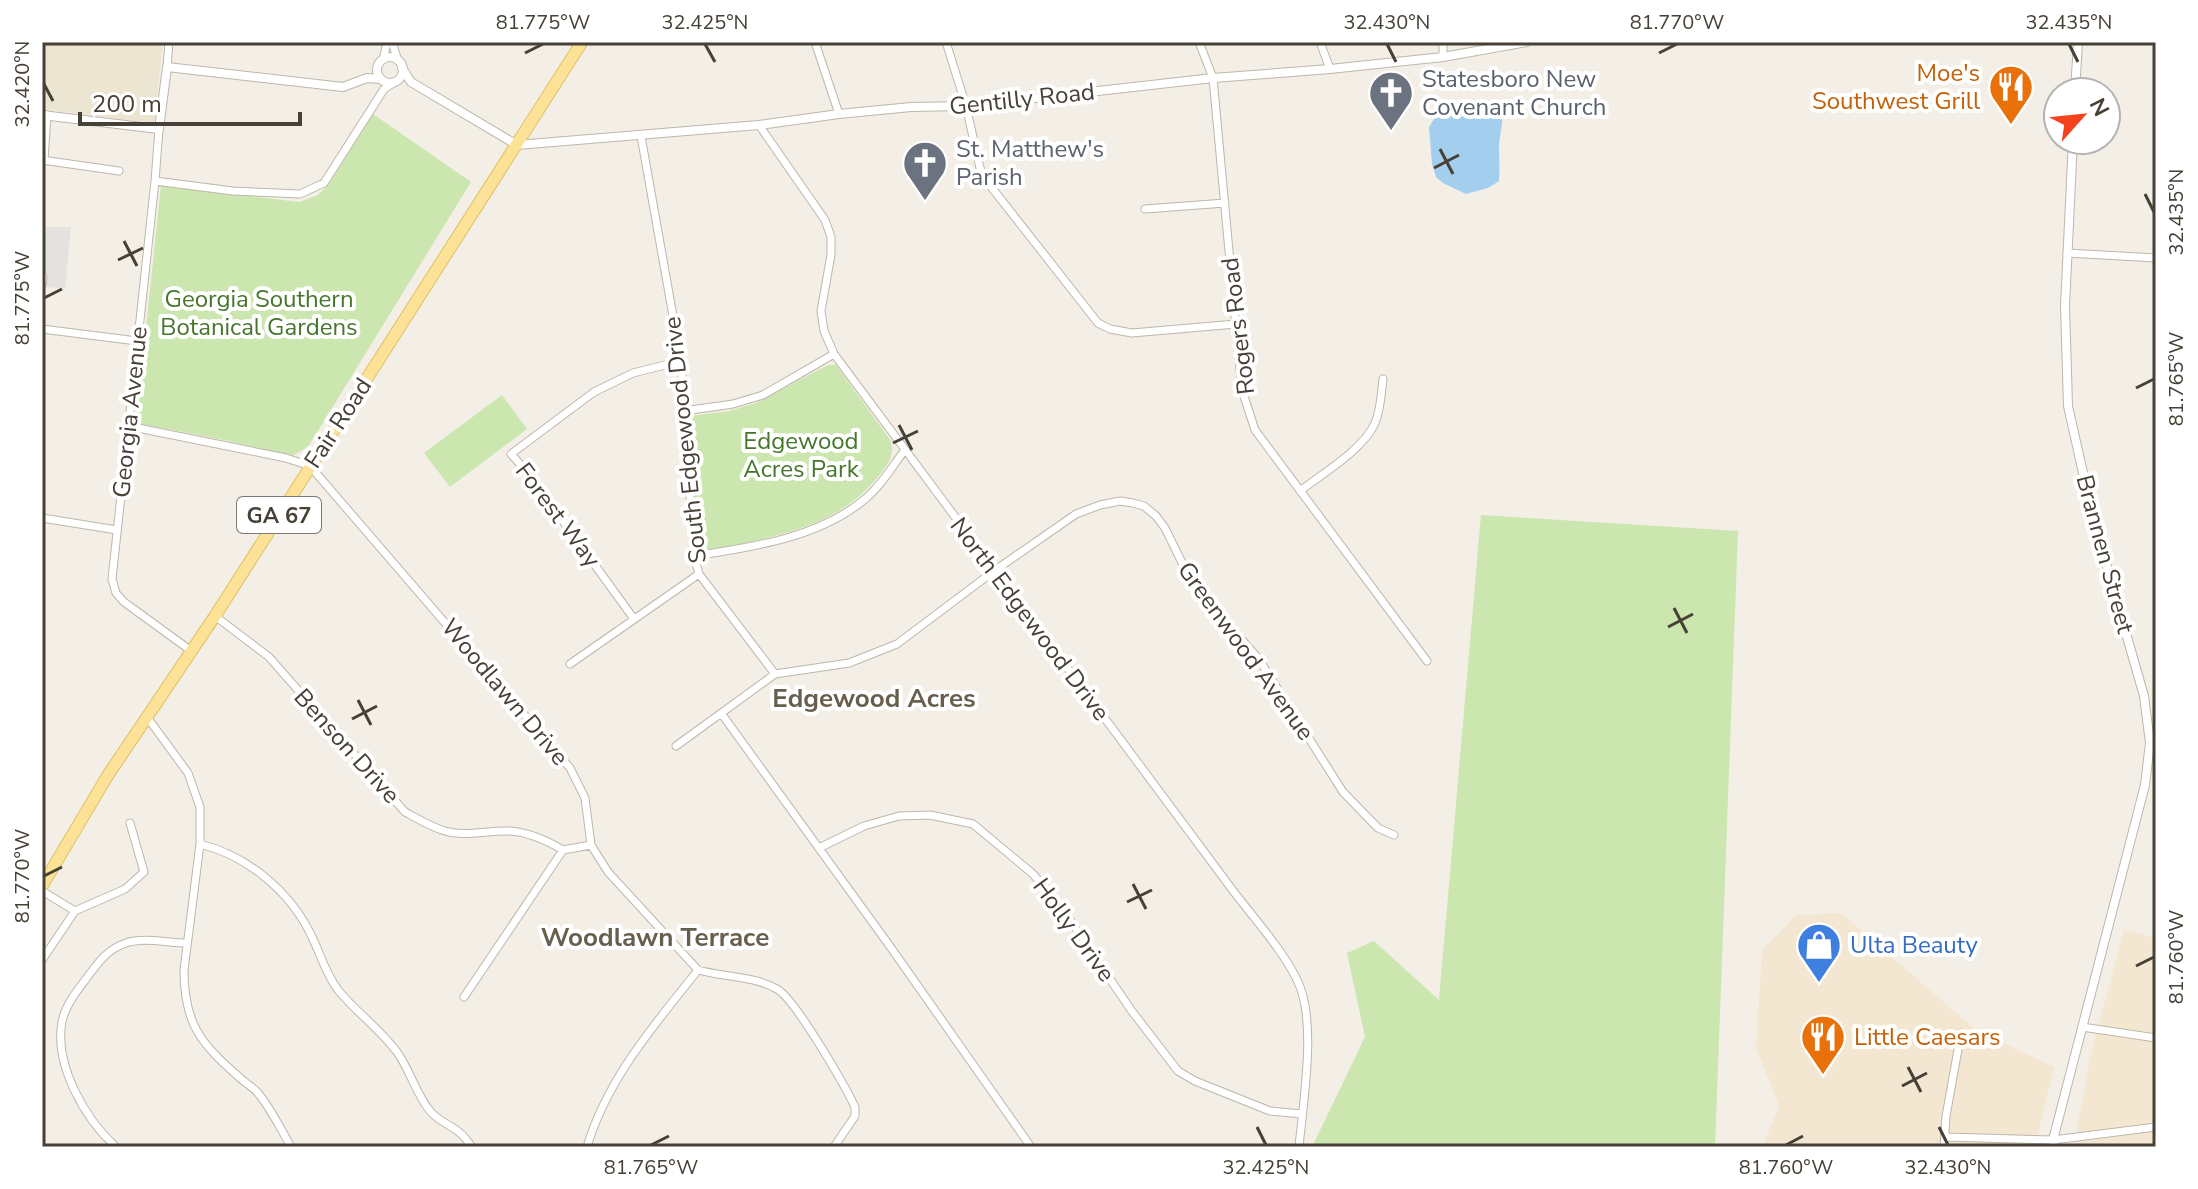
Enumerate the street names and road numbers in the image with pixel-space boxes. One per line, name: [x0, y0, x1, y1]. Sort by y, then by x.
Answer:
street label: Gentilly Road: [948, 75, 1096, 123]
street label: Rogers Road: [1214, 256, 1262, 396]
street label: South Edgewood Drive: [656, 315, 714, 565]
street label: Georgia Avenue: [105, 325, 155, 499]
street label: Fair Road: [297, 372, 379, 474]
street label: Forest Way: [508, 456, 608, 574]
street label: Brannen Street: [2068, 471, 2142, 637]
road number: GA 67: [237, 497, 321, 533]
street label: North Edgewood Drive: [943, 511, 1117, 727]
street label: Greenwood Avenue: [1170, 555, 1322, 747]
street label: Woodlawn Drive: [434, 612, 576, 772]
street label: Benson Drive: [287, 682, 407, 810]
street label: Holly Drive: [1026, 872, 1122, 988]

